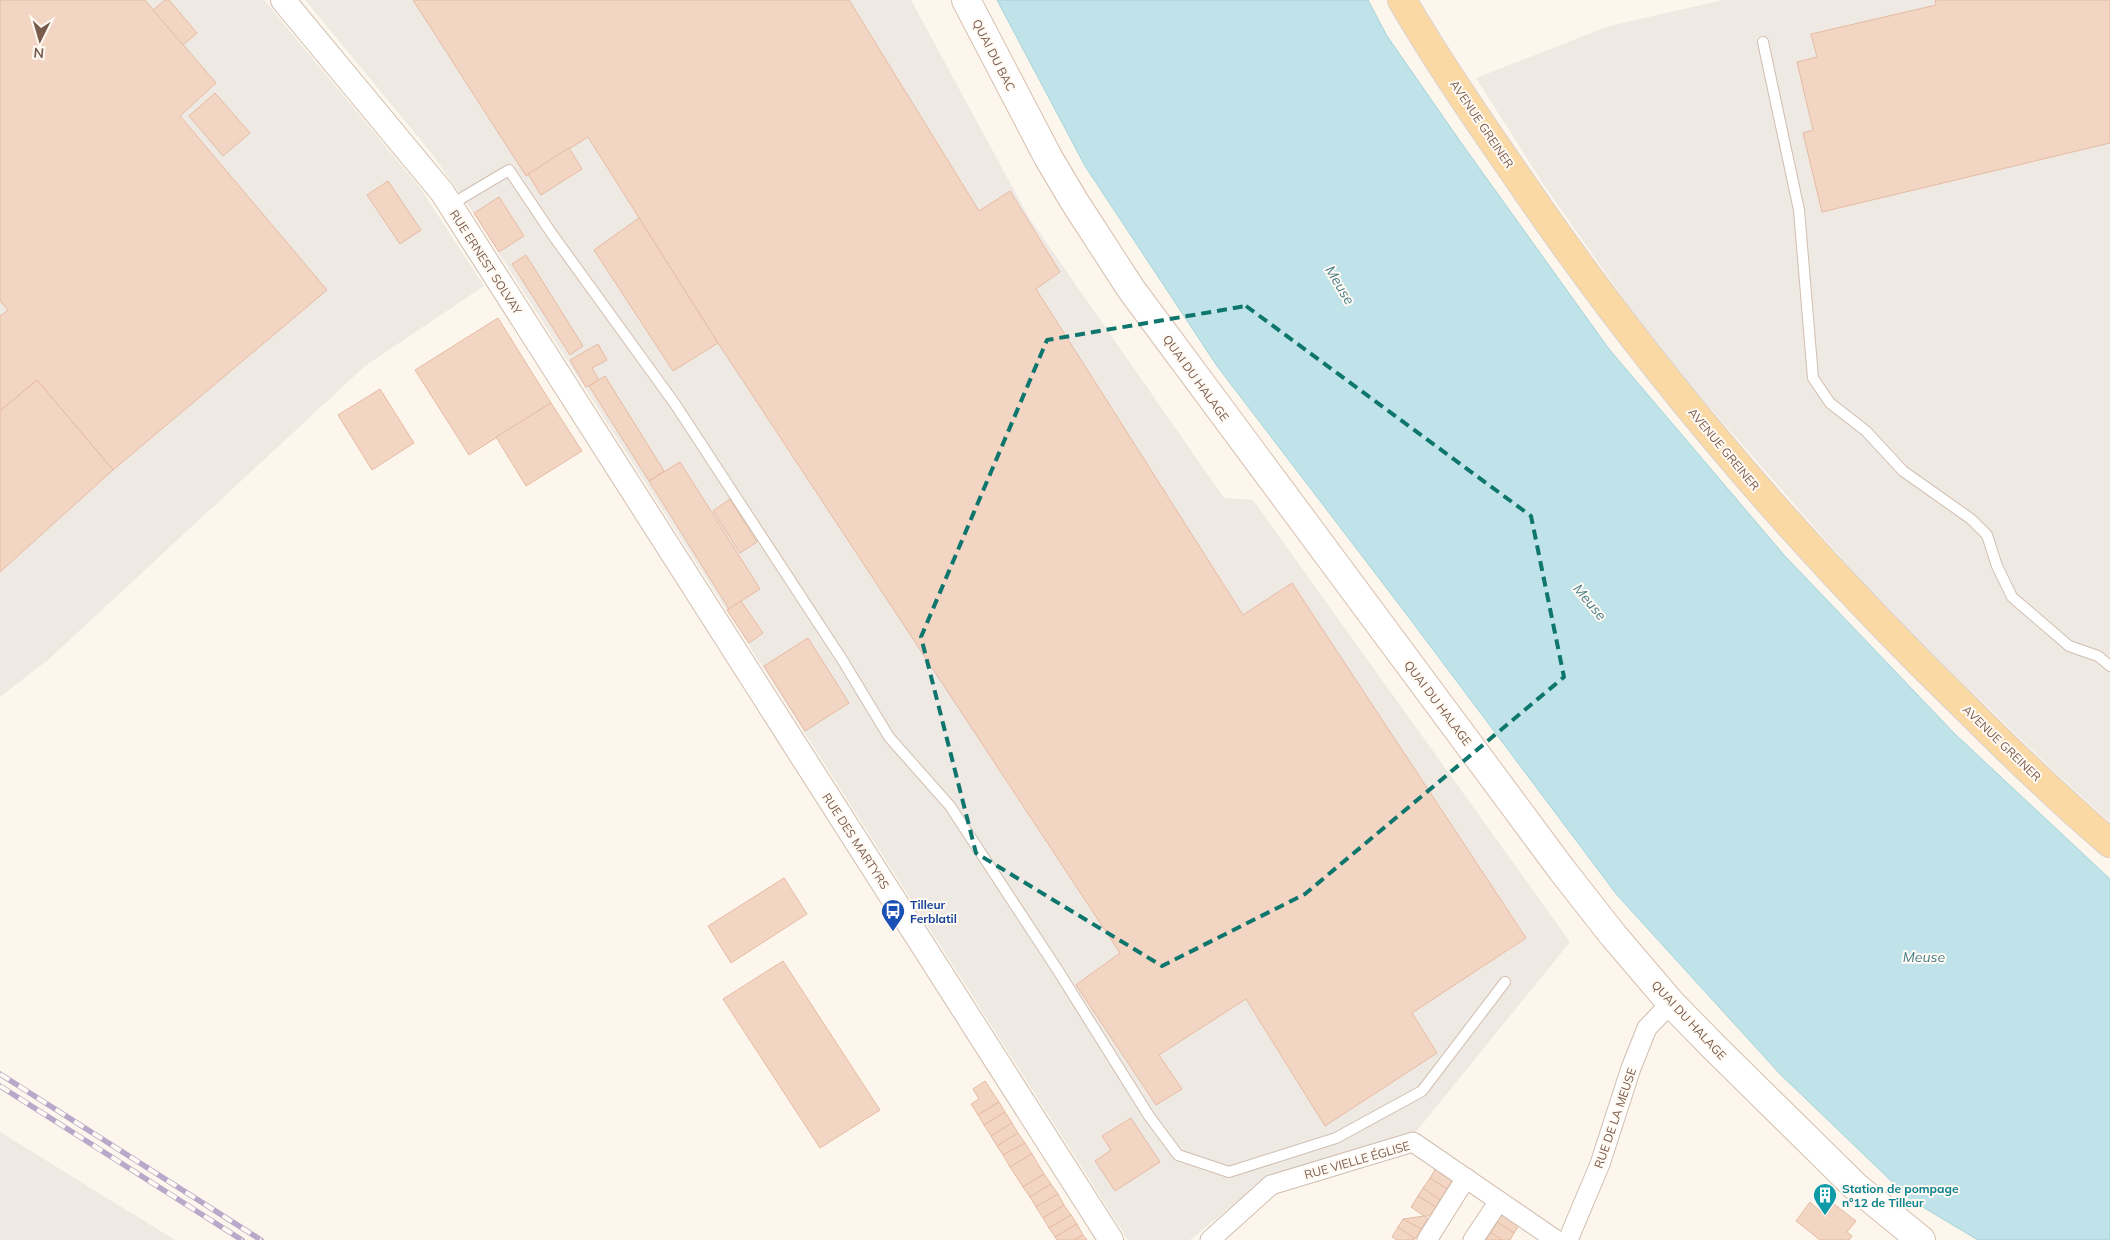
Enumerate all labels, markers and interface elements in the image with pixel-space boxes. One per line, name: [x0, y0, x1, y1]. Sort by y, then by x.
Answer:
north arrow: [15, 15, 65, 65]
street label: QUAI DU BAC: [969, 16, 1019, 94]
text: N: [33, 44, 45, 62]
street label: AVENUE GREINER: [1447, 77, 1517, 171]
street label: RUE ERNEST SOLVAY: [447, 207, 526, 318]
water label: Meuse: [1321, 262, 1359, 308]
street label: QUAI DU HALAGE: [1160, 332, 1232, 424]
street label: AVENUE GREINER: [1685, 405, 1763, 493]
water label: Meuse: [1570, 580, 1611, 624]
street label: QUAI DU HALAGE: [1401, 657, 1475, 749]
street label: AVENUE GREINER: [1960, 702, 2044, 784]
street label: RUE DES MARTYRS: [819, 790, 893, 892]
place label: Tilleur Ferblatil: [910, 897, 957, 926]
bus stop icon: Tilleur Ferblatil: [880, 898, 906, 932]
water label: Meuse: [1903, 948, 1946, 966]
street label: QUAI DU HALAGE: [1648, 977, 1730, 1063]
street label: RUE DE LA MEUSE: [1591, 1066, 1639, 1170]
street label: RUE VIELLE ÉGLISE: [1303, 1138, 1411, 1182]
place label: Station de pompage n°12 de Tilleur: [1842, 1181, 1959, 1210]
building icon: Station de pompage n°12 de Tilleur: [1812, 1182, 1838, 1216]

